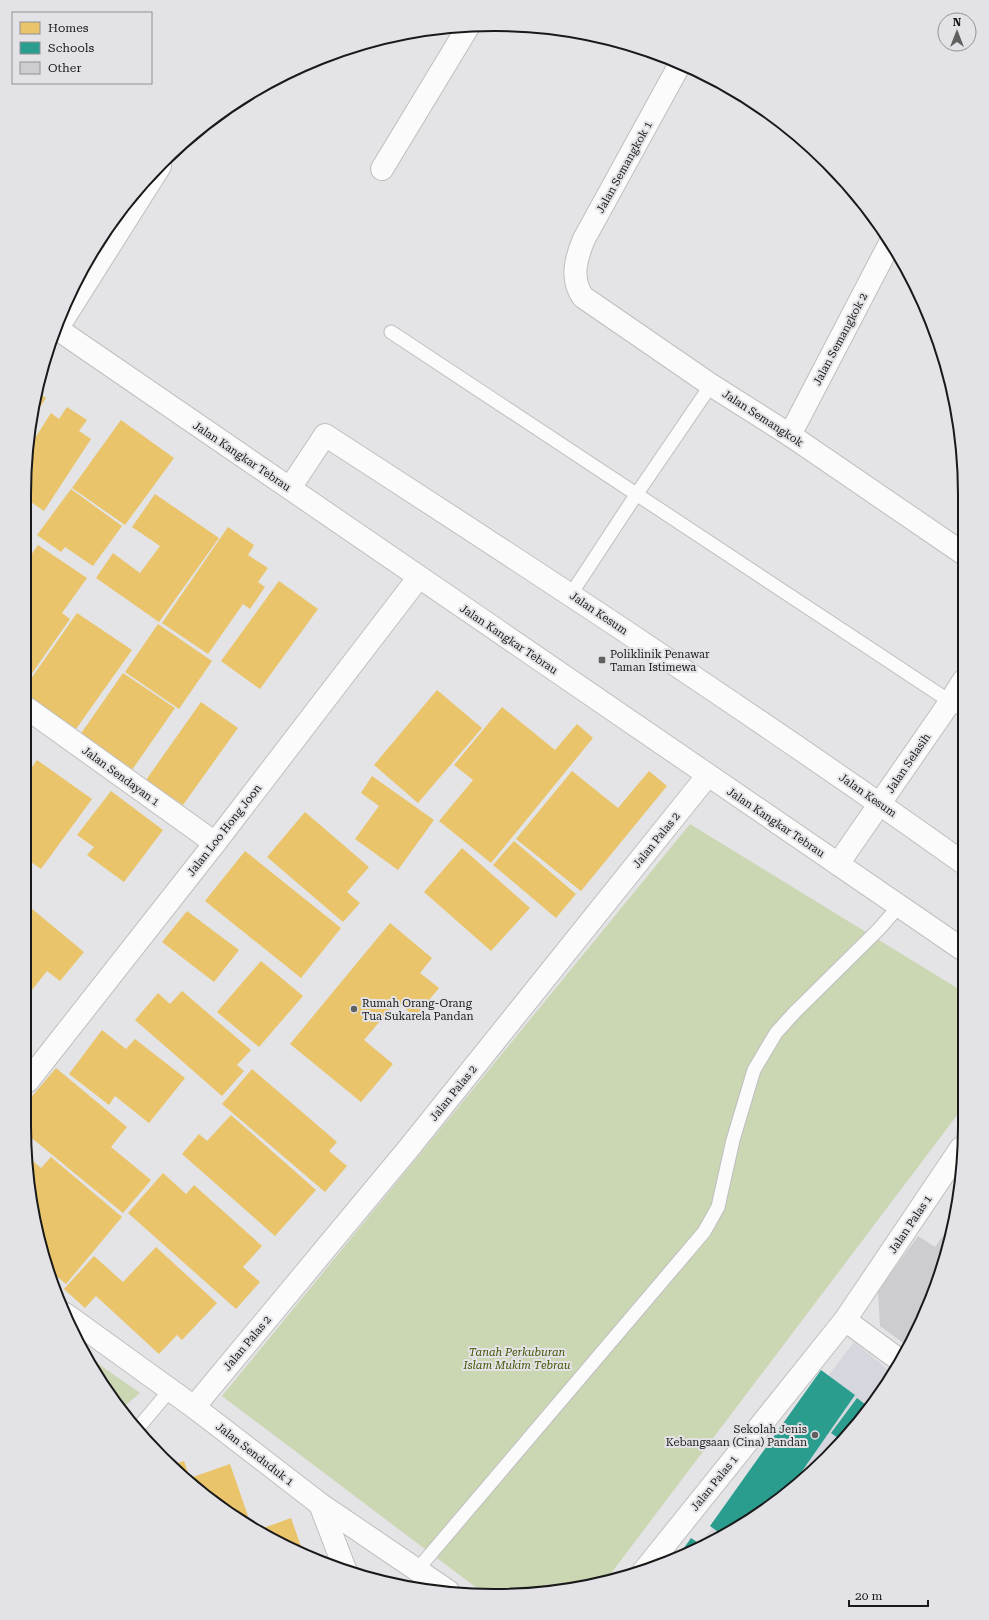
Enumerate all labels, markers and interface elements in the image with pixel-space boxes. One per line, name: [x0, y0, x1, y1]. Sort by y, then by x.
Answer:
legend: [12, 12, 152, 84]
north arrow: [937, 12, 977, 52]
text: N: [953, 16, 962, 29]
text: Homes: [48, 21, 89, 35]
text: Schools: [48, 41, 95, 55]
text: Other: [48, 61, 81, 75]
street label: Jalan Semangkok 1: [594, 119, 655, 215]
street label: Jalan Semangkok 2: [811, 291, 870, 388]
street label: Jalan Semangkok: [720, 387, 806, 449]
street label: Jalan Kangkar Tebrau: [190, 419, 293, 494]
street label: Jalan Kesum: [567, 589, 630, 638]
street label: Jalan Kangkar Tebrau: [457, 602, 560, 677]
place label: Poliklinik Penawar Taman Istimewa: [610, 648, 710, 674]
marker: Poliklinik Penawar Taman Istimewa: [597, 655, 607, 665]
street label: Jalan Selasih: [884, 731, 933, 796]
street label: Jalan Sendayan 1: [80, 744, 162, 809]
street label: Jalan Kesum: [837, 771, 899, 820]
street label: Jalan Loo Hong Joon: [185, 782, 264, 879]
street label: Jalan Kangkar Tebrau: [724, 785, 827, 860]
street label: Jalan Palas 2: [630, 810, 683, 871]
place label: Rumah Orang-Orang Tua Sukarela Pandan: [362, 997, 474, 1023]
marker: Rumah Orang-Orang Tua Sukarela Pandan: [349, 1004, 359, 1014]
street label: Jalan Palas 2: [427, 1063, 480, 1124]
street label: Jalan Palas 1: [886, 1193, 935, 1256]
street label: Jalan Palas 2: [221, 1313, 274, 1373]
park label: Tanah Perkuburan Islam Mukim Tebrau: [462, 1346, 571, 1372]
street label: Jalan Senduduk 1: [213, 1420, 296, 1489]
place label: Sekolah Jenis Kebangsaan (Cina) Pandan: [666, 1423, 807, 1449]
marker: Sekolah Jenis Kebangsaan (Cina) Pandan: [810, 1430, 820, 1440]
street label: Jalan Palas 1: [688, 1453, 741, 1514]
scale bar: [849, 1582, 928, 1608]
text: 20 m: [855, 1589, 882, 1603]

